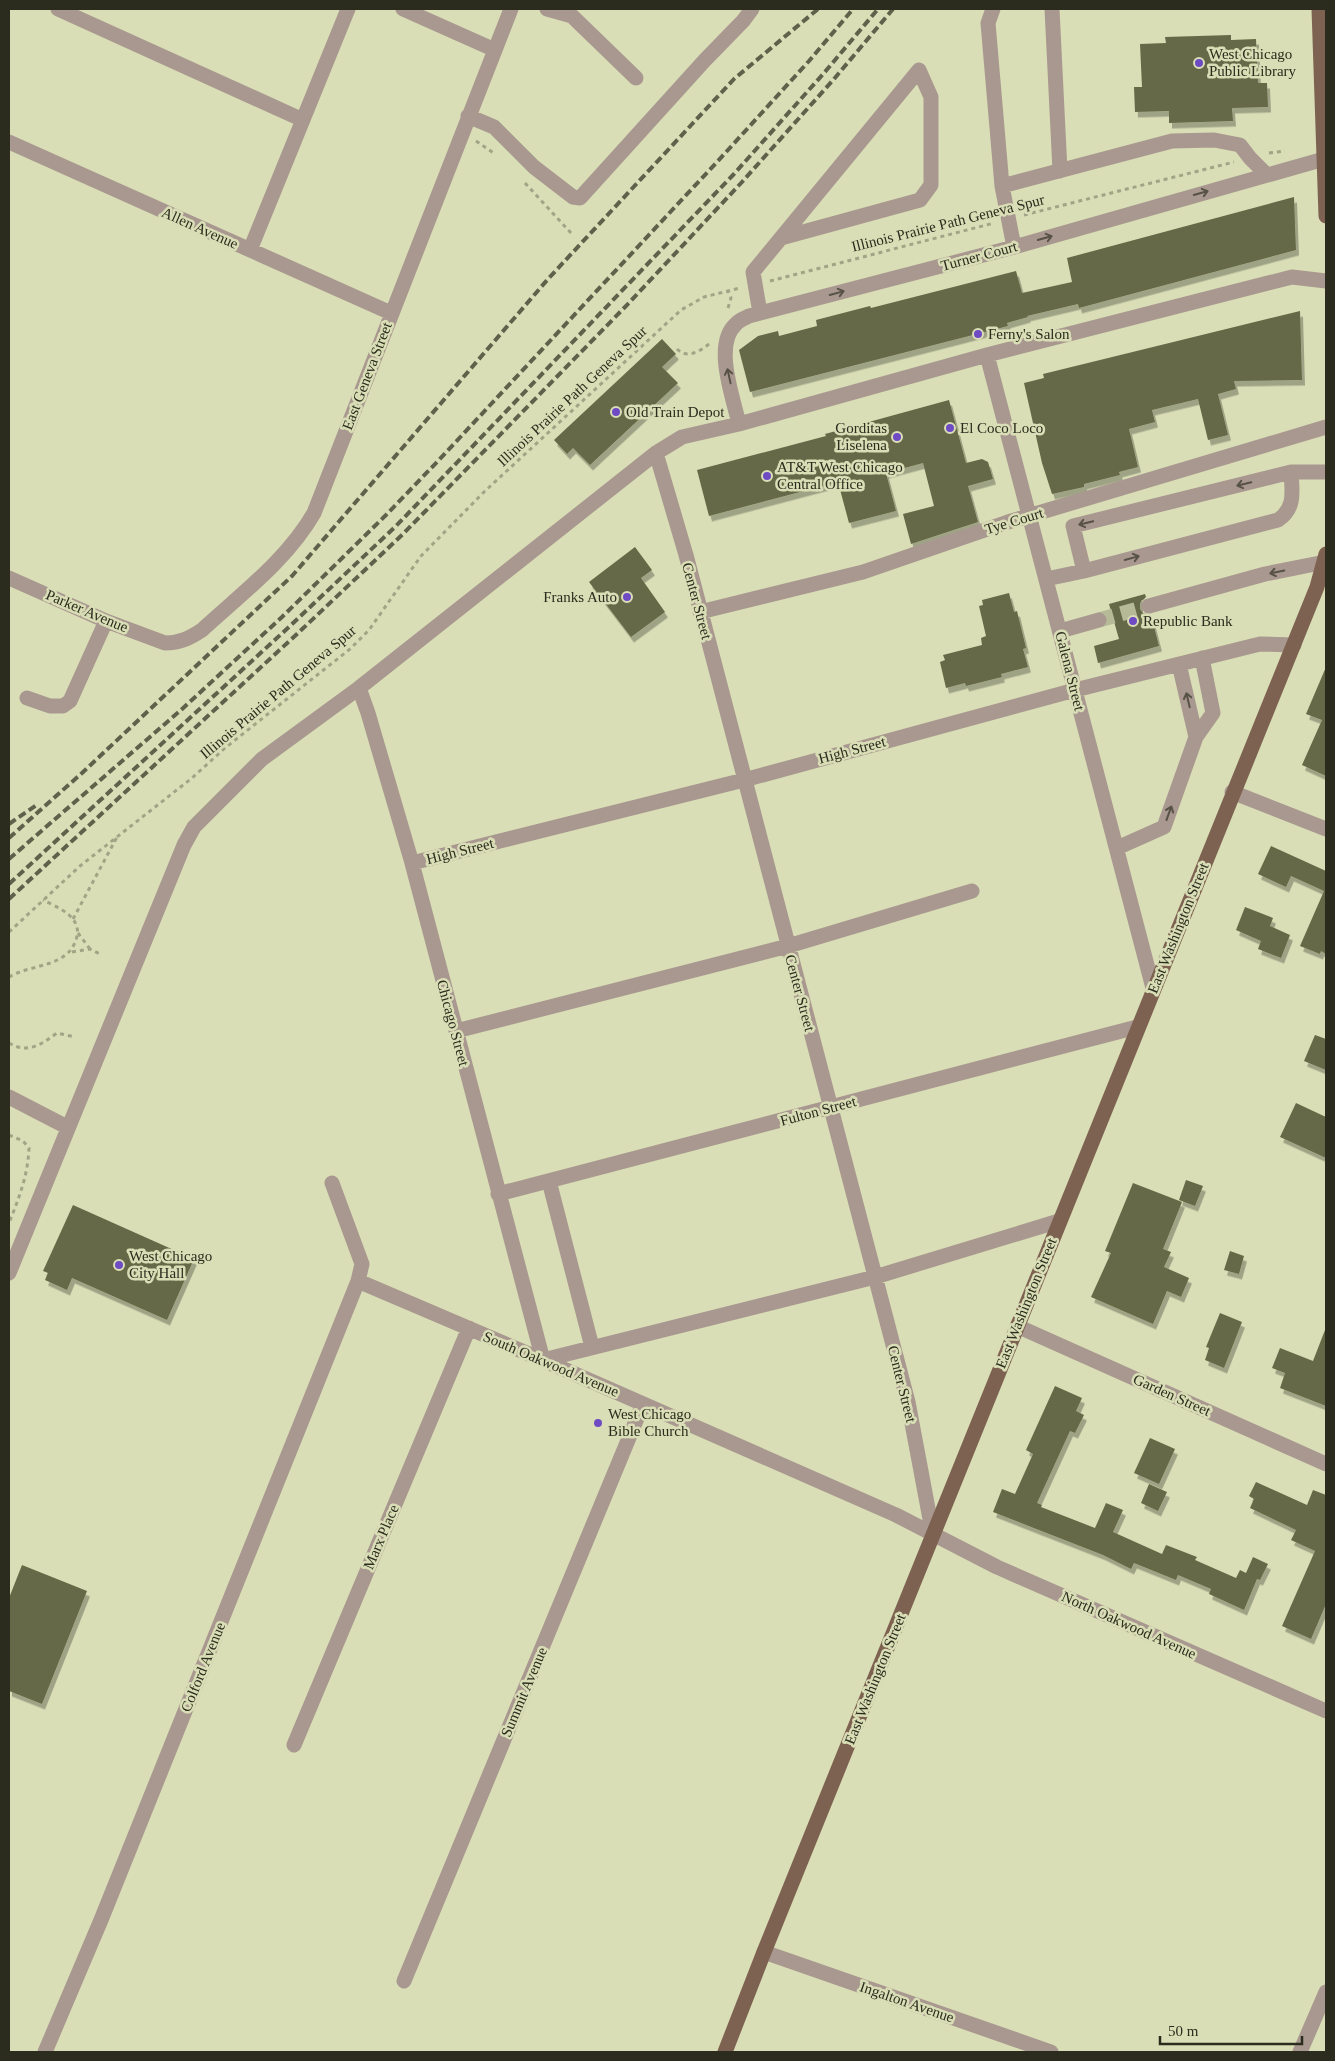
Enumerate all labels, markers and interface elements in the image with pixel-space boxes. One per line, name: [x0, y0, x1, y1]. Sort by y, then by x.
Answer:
place label: West Chicago Public Library: [1209, 46, 1297, 79]
marker: West Chicago Public Library: [1193, 57, 1205, 69]
one-way arrow: [1193, 188, 1209, 198]
street label: Illinois Prairie Path Geneva Spur: [850, 191, 1046, 255]
street label: Allen Avenue: [159, 204, 241, 252]
one-way arrow: [1037, 232, 1053, 242]
street label: Turner Court: [939, 238, 1020, 274]
one-way arrow: [829, 288, 845, 297]
street label: East Geneva Street: [339, 319, 395, 432]
street label: Illinois Prairie Path Geneva Spur: [494, 323, 650, 469]
place label: Ferny's Salon: [988, 326, 1070, 342]
marker: Ferny's Salon: [972, 328, 984, 340]
one-way arrow: [724, 368, 733, 384]
place label: Old Train Depot: [626, 404, 725, 420]
marker: Old Train Depot: [610, 406, 622, 418]
place label: Gorditas Liselena: [835, 420, 887, 453]
place label: El Coco Loco: [960, 420, 1043, 436]
marker: El Coco Loco: [944, 422, 956, 434]
marker: Gorditas Liselena: [891, 431, 903, 443]
place label: AT&T West Chicago Central Office: [777, 459, 903, 492]
marker: AT&T West Chicago Central Office: [761, 470, 773, 482]
one-way arrow: [1236, 480, 1252, 489]
street label: Tye Court: [983, 504, 1046, 537]
one-way arrow: [1078, 519, 1094, 528]
one-way arrow: [1123, 553, 1139, 563]
street label: Center Street: [679, 561, 715, 642]
one-way arrow: [1270, 567, 1286, 577]
street label: Parker Avenue: [44, 587, 131, 636]
place label: Franks Auto: [543, 589, 617, 605]
marker: Franks Auto: [621, 591, 633, 603]
place label: Republic Bank: [1143, 613, 1233, 629]
marker: Republic Bank: [1127, 615, 1139, 627]
street label: Illinois Prairie Path Geneva Spur: [197, 622, 359, 762]
street label: Galena Street: [1052, 630, 1088, 713]
one-way arrow: [1183, 693, 1192, 709]
street label: High Street: [817, 733, 888, 767]
one-way arrow: [1165, 806, 1174, 822]
street label: High Street: [425, 835, 496, 867]
street label: East Washington Street: [1144, 860, 1212, 996]
street label: Center Street: [782, 953, 818, 1034]
street label: Chicago Street: [434, 978, 472, 1069]
street label: Fulton Street: [778, 1093, 859, 1129]
street label: East Washington Street: [992, 1235, 1060, 1371]
place label: West Chicago City Hall: [129, 1248, 212, 1281]
marker: West Chicago City Hall: [113, 1259, 125, 1271]
street label: South Oakwood Avenue: [481, 1328, 621, 1400]
street label: Center Street: [885, 1344, 919, 1425]
street label: Garden Street: [1131, 1371, 1214, 1420]
place label: West Chicago Bible Church: [608, 1406, 691, 1439]
marker: West Chicago Bible Church: [592, 1417, 604, 1429]
street label: Marx Place: [360, 1502, 402, 1572]
street label: North Oakwood Avenue: [1059, 1588, 1199, 1662]
street label: East Washington Street: [841, 1611, 909, 1747]
street label: Colford Avenue: [178, 1620, 228, 1714]
street label: Summit Avenue: [498, 1644, 550, 1739]
street label: Ingalton Avenue: [858, 1978, 956, 2026]
scale bar: [1160, 2014, 1302, 2046]
text: 50 m: [1168, 2023, 1199, 2039]

